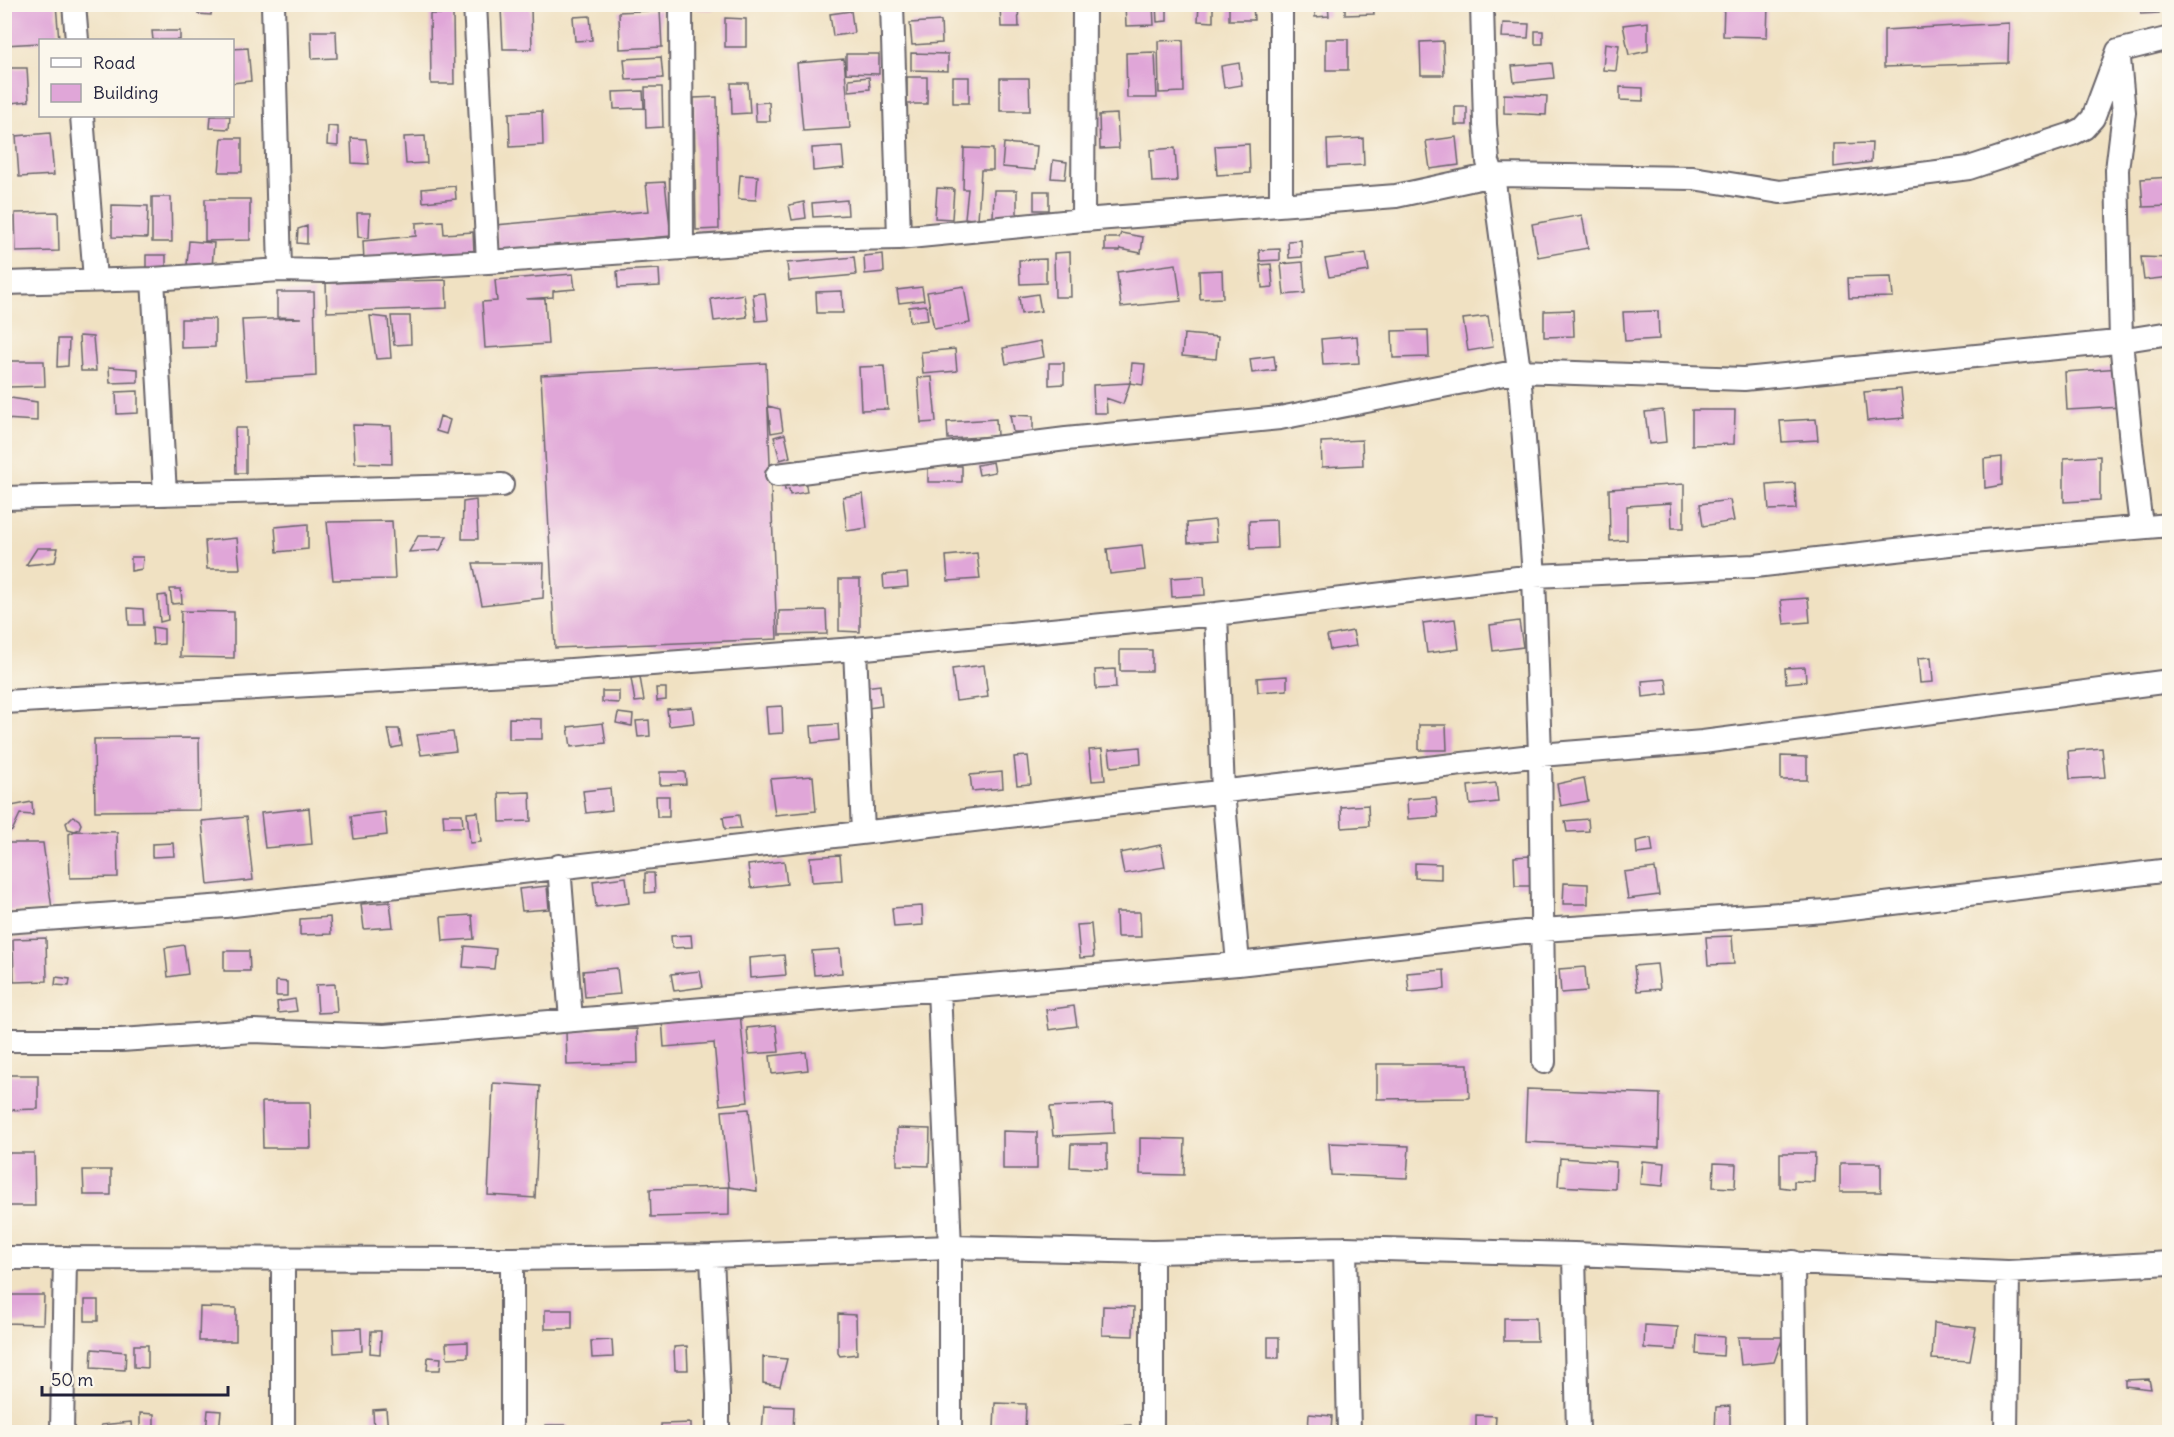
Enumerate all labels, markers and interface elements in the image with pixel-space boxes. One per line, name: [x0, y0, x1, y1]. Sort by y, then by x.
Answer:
legend: [39, 39, 234, 117]
text: Road: [93, 51, 136, 74]
text: Building: [93, 81, 158, 104]
scale bar: [42, 1359, 228, 1397]
text: 50 m: [51, 1368, 93, 1391]

